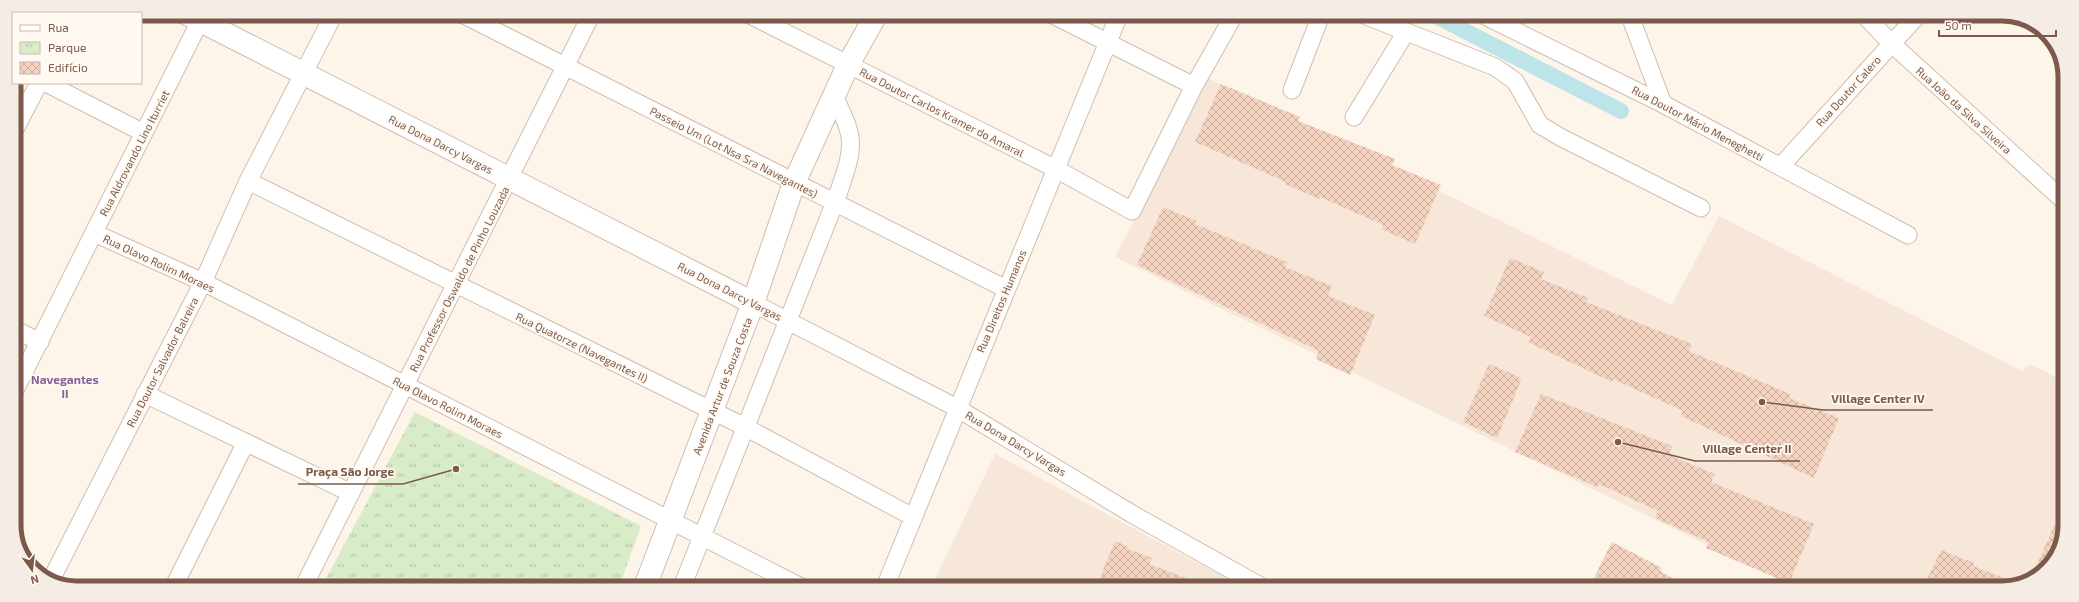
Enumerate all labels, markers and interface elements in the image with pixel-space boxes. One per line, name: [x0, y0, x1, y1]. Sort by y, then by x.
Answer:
legend: [12, 12, 142, 84]
scale bar: [1939, 12, 2056, 38]
text: 50 m: [1945, 18, 1972, 32]
text: Rua: [48, 20, 69, 34]
text: Parque: [48, 40, 86, 54]
street label: Rua Doutor Calero: [1813, 53, 1883, 129]
text: Edifício: [48, 60, 88, 74]
street label: Rua João da Silva Silveira: [1914, 64, 2014, 156]
street label: Rua Doutor Carlos Kramer do Amaral: [858, 65, 1027, 160]
street label: Rua Doutor Mário Meneghetti: [1630, 83, 1766, 163]
street label: Rua Aldrovando Lino Iturriet: [96, 88, 172, 218]
street label: Passeio Um (Lot Nsa Sra Navegantes): [648, 104, 820, 200]
street label: Rua Dona Darcy Vargas: [387, 112, 496, 176]
street label: Rua Professor Oswaldo de Pinho Louzada: [406, 184, 512, 374]
street label: Rua Olavo Rolim Moraes: [101, 231, 217, 295]
street label: Rua Direitos Humanos: [973, 247, 1029, 354]
street label: Rua Dona Darcy Vargas: [676, 259, 785, 323]
street label: Rua Doutor Salvador Balreira: [123, 295, 201, 429]
street label: Rua Quatorze (Navegantes II): [513, 309, 650, 386]
street label: Avenida Artur de Souza Costa: [690, 315, 754, 457]
district label: Navegantes II: [31, 372, 99, 400]
street label: Rua Olavo Rolim Moraes: [391, 374, 505, 441]
callout: Village Center IV: [1823, 386, 1933, 410]
text: Village Center IV: [1831, 391, 1925, 405]
street label: Rua Dona Darcy Vargas: [963, 408, 1069, 478]
callout: Village Center II: [1695, 437, 1800, 461]
text: Village Center II: [1702, 441, 1792, 455]
callout: Praça São Jorge: [298, 460, 403, 484]
text: Praça São Jorge: [306, 464, 394, 479]
north arrow: [12, 550, 52, 590]
text: N: [29, 573, 40, 587]

